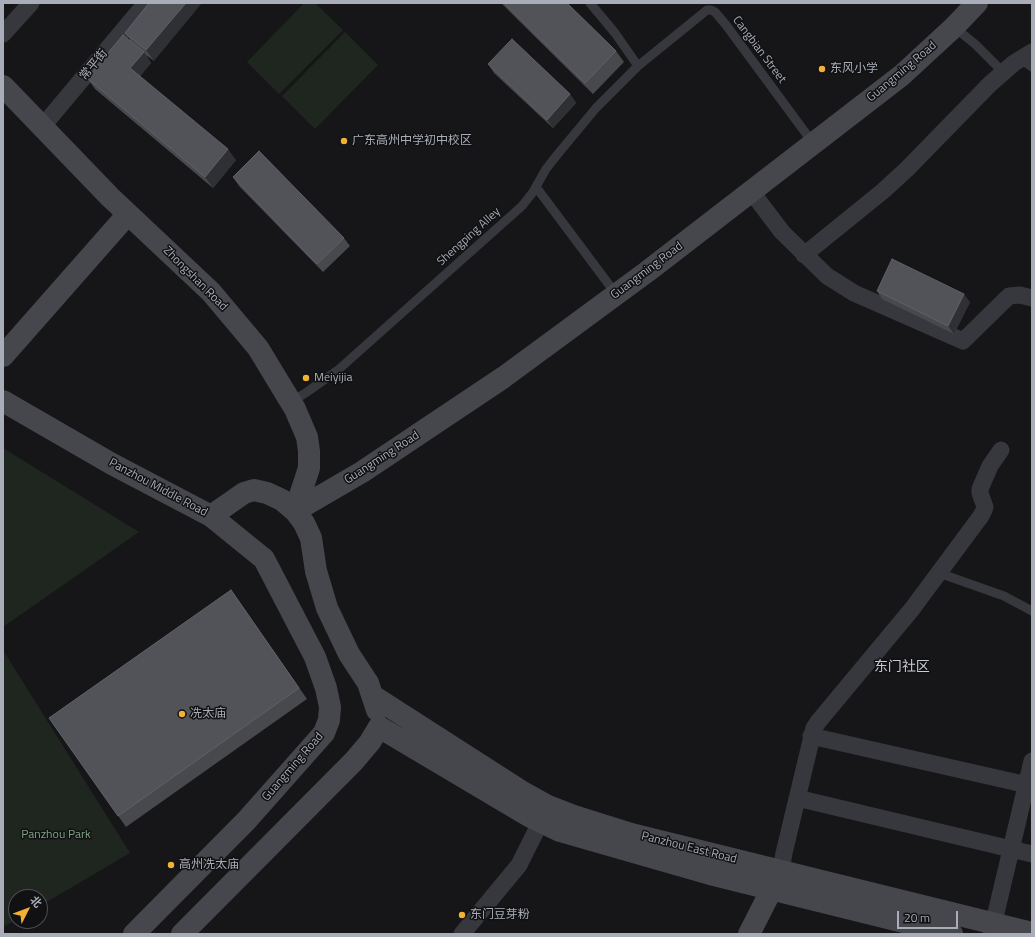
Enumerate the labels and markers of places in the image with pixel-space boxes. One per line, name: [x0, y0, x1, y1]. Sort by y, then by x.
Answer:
place label: 东风小学: [830, 62, 878, 76]
marker: 东风小学: [817, 64, 827, 74]
place label: 广东高州中学初中校区: [352, 134, 472, 148]
marker: 广东高州中学初中校区: [339, 136, 349, 146]
place label: Meiyijia: [314, 371, 352, 385]
marker: Meiyijia: [301, 373, 311, 383]
place label: 冼太庙: [190, 707, 226, 721]
marker: 冼太庙: [177, 709, 187, 719]
place label: 高州冼太庙: [179, 858, 239, 872]
marker: 高州冼太庙: [166, 860, 176, 870]
place label: 东门豆芽粉: [470, 908, 530, 922]
marker: 东门豆芽粉: [457, 910, 467, 920]

